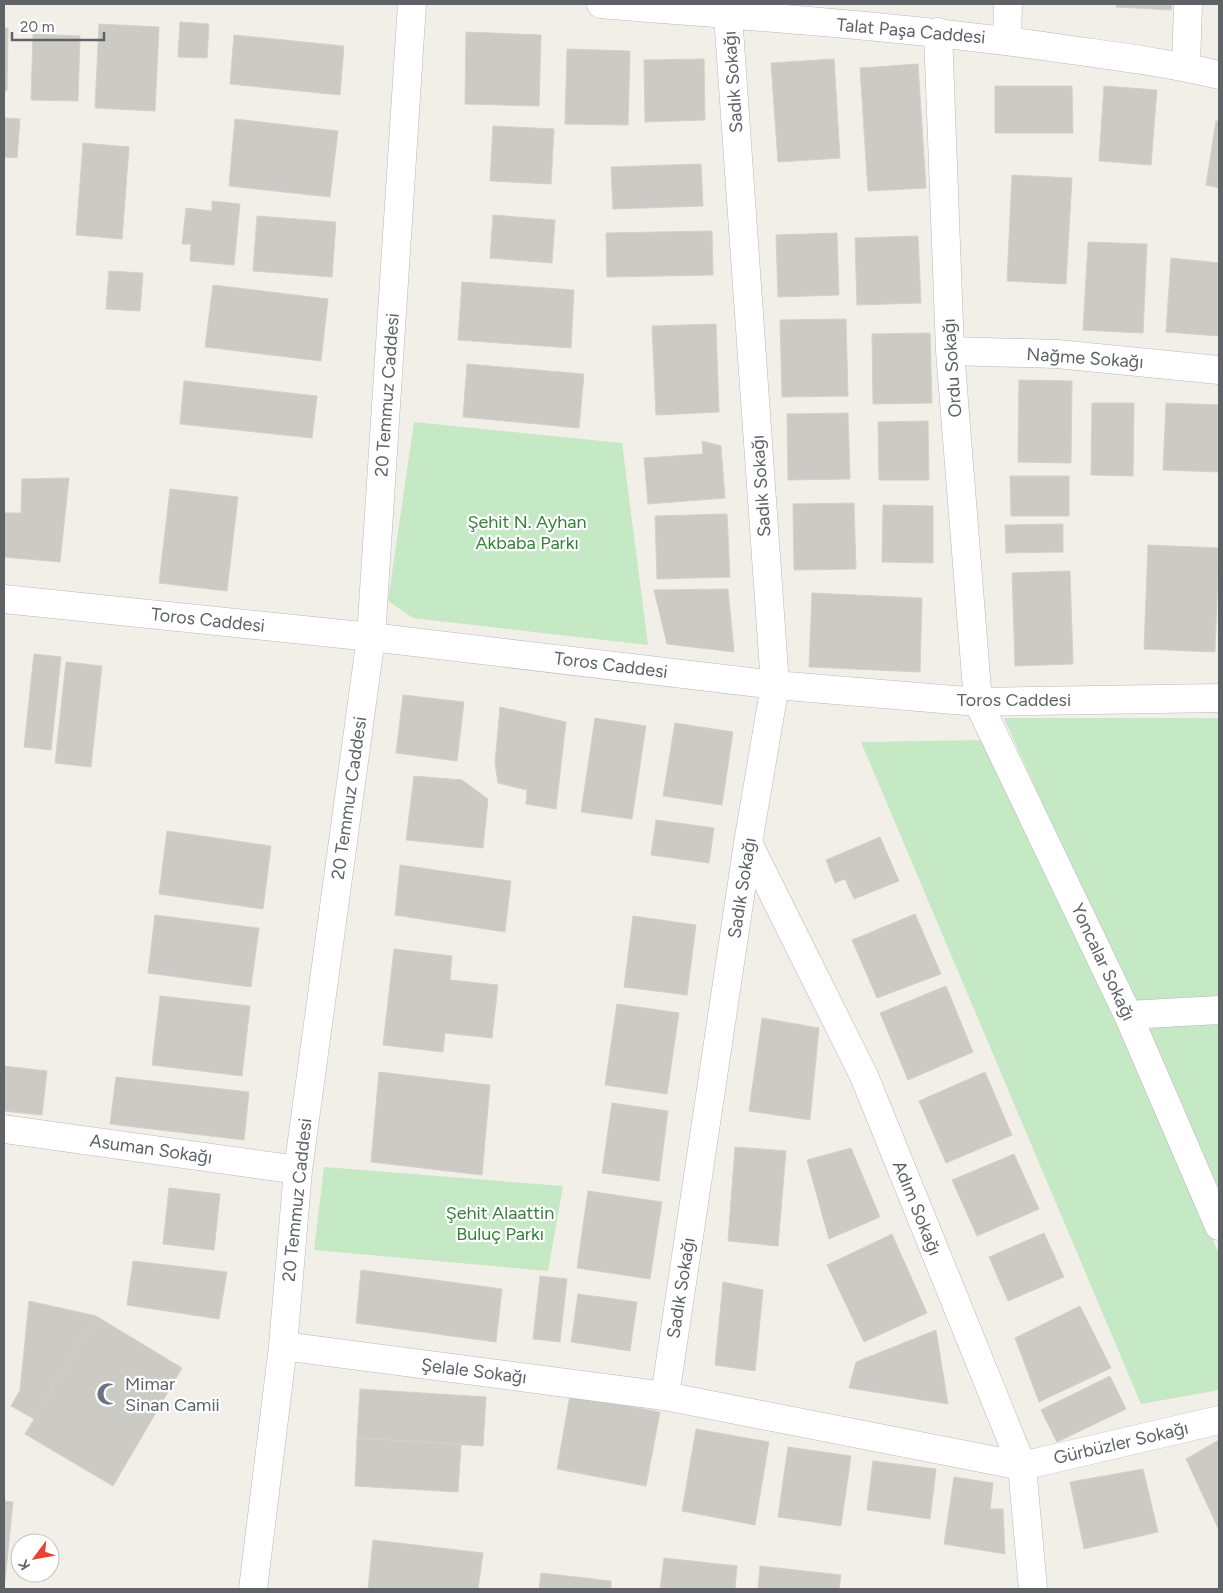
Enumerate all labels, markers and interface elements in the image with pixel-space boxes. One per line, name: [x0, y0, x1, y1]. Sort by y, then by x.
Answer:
scale bar: [12, 10, 105, 42]
street label: Talat Paşa Caddesi: [836, 14, 986, 48]
text: 20 m: [20, 18, 54, 36]
street label: Sadık Sokağı: [718, 30, 748, 134]
street label: 20 Temmuz Caddesi: [370, 312, 404, 478]
street label: Ordu Sokağı: [938, 318, 966, 418]
street label: Nağme Sokağı: [1026, 343, 1144, 373]
street label: Sadık Sokağı: [746, 434, 776, 538]
park label: Şehit N. Ayhan Akbaba Parkı: [467, 511, 587, 554]
street label: Toros Caddesi: [150, 603, 266, 637]
street label: Toros Caddesi: [553, 647, 669, 683]
street label: Toros Caddesi: [957, 689, 1071, 711]
street label: 20 Temmuz Caddesi: [327, 715, 371, 881]
street label: Sadık Sokağı: [723, 836, 761, 940]
street label: Yoncalar Sokağı: [1066, 900, 1140, 1024]
street label: 20 Temmuz Caddesi: [277, 1117, 317, 1283]
street label: Asuman Sokağı: [88, 1130, 214, 1168]
street label: Adım Sokağı: [888, 1157, 946, 1259]
park label: Şehit Alaattin Buluç Parkı: [446, 1202, 554, 1245]
street label: Sadık Sokağı: [662, 1236, 700, 1340]
street label: Şelale Sokağı: [420, 1354, 528, 1388]
place label: Mimar Sinan Camii: [125, 1373, 220, 1416]
mosque icon: Mimar Sinan Camii: [95, 1381, 121, 1407]
street label: Gürbüzler Sokağı: [1052, 1417, 1190, 1469]
north arrow: [10, 1533, 60, 1583]
text: K: [14, 1556, 34, 1573]

